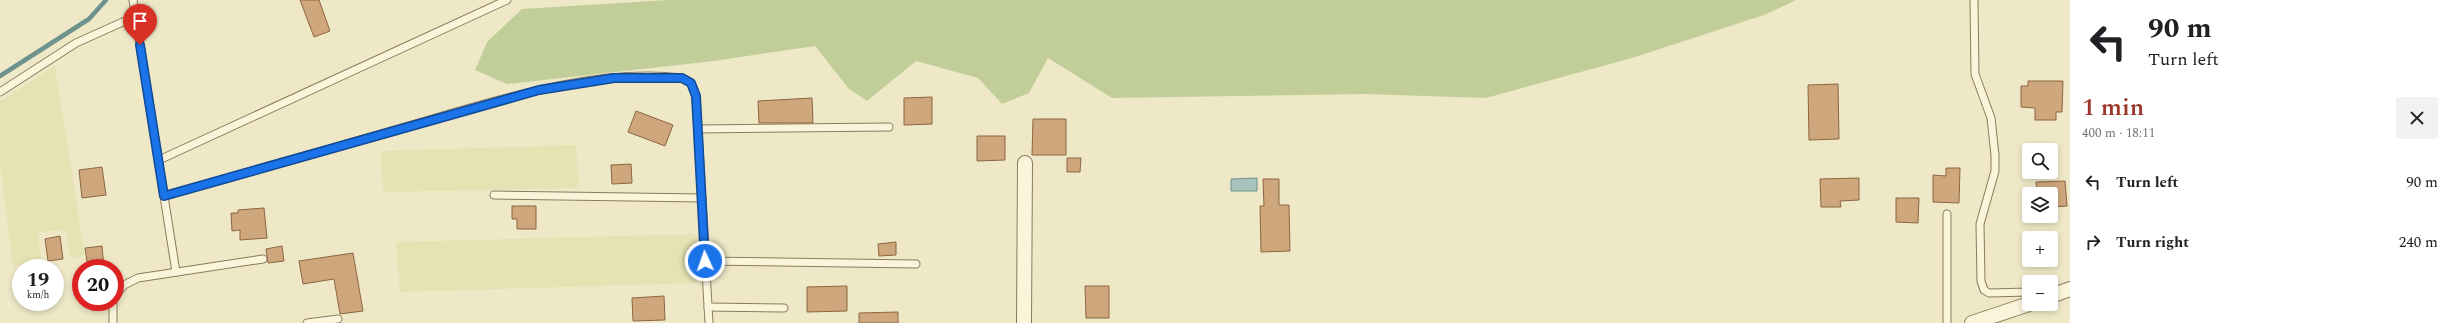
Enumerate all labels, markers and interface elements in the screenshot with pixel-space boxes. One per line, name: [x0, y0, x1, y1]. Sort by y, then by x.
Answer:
pin: [123, 4, 157, 45]
text: 90 m: [2148, 7, 2212, 50]
icon: arrive: [129, 10, 151, 32]
icon: left: [2082, 16, 2134, 68]
text: Turn left: [2148, 46, 2219, 73]
text: 1 min: [2082, 90, 2144, 126]
button: close: [2396, 97, 2438, 139]
text: 400 m · 18:11: [2082, 123, 2155, 143]
map controls: [2022, 143, 2058, 311]
button: search: [2022, 143, 2058, 179]
icon: left: [2082, 171, 2104, 193]
text: Turn left: [2116, 171, 2178, 194]
text: 90 m: [2406, 171, 2438, 194]
button: layers: [2022, 187, 2058, 223]
button: +: [2022, 231, 2058, 267]
icon: right: [2082, 231, 2104, 253]
text: Turn right: [2116, 231, 2189, 254]
text: 240 m: [2399, 231, 2438, 254]
position arrow: [684, 240, 726, 282]
speed limit sign: 20: [72, 259, 124, 311]
text: 19: [27, 265, 49, 295]
button: −: [2022, 275, 2058, 311]
text: km/h: [27, 287, 49, 303]

